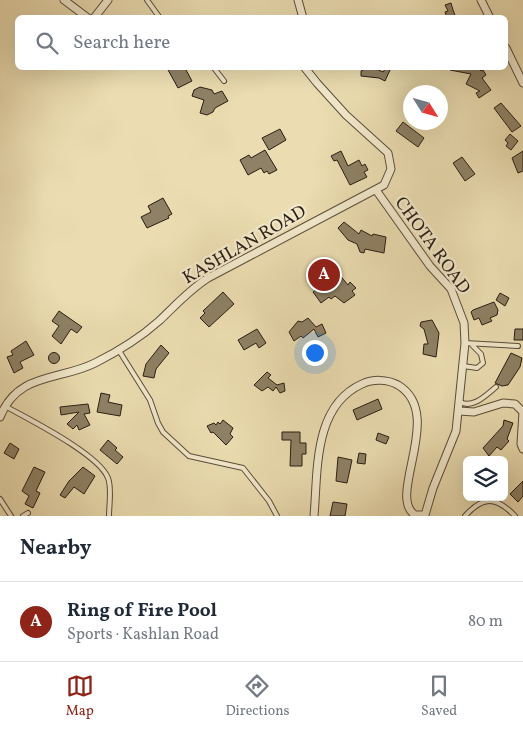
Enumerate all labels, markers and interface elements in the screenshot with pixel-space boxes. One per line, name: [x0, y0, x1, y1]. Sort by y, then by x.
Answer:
search box: [15, 15, 508, 70]
icon: search: [33, 29, 61, 57]
text: Search here: [73, 30, 170, 56]
north arrow: [403, 85, 448, 130]
street label: CHOTA ROAD: [388, 192, 476, 300]
street label: KASHLAN ROAD: [178, 200, 311, 291]
pin: A: [308, 256, 340, 294]
your location: [302, 340, 328, 366]
map controls: [463, 456, 508, 501]
button: layers: [463, 456, 508, 501]
text: Nearby: [20, 534, 91, 563]
text: Ring of Fire Pool: [67, 598, 217, 624]
text: A: [30, 611, 42, 633]
text: 80 m: [468, 611, 503, 633]
text: Sports · Kashlan Road: [67, 624, 219, 646]
tab: Map: [66, 672, 94, 721]
tab: Directions: [225, 672, 290, 721]
tab: Saved: [421, 672, 457, 721]

